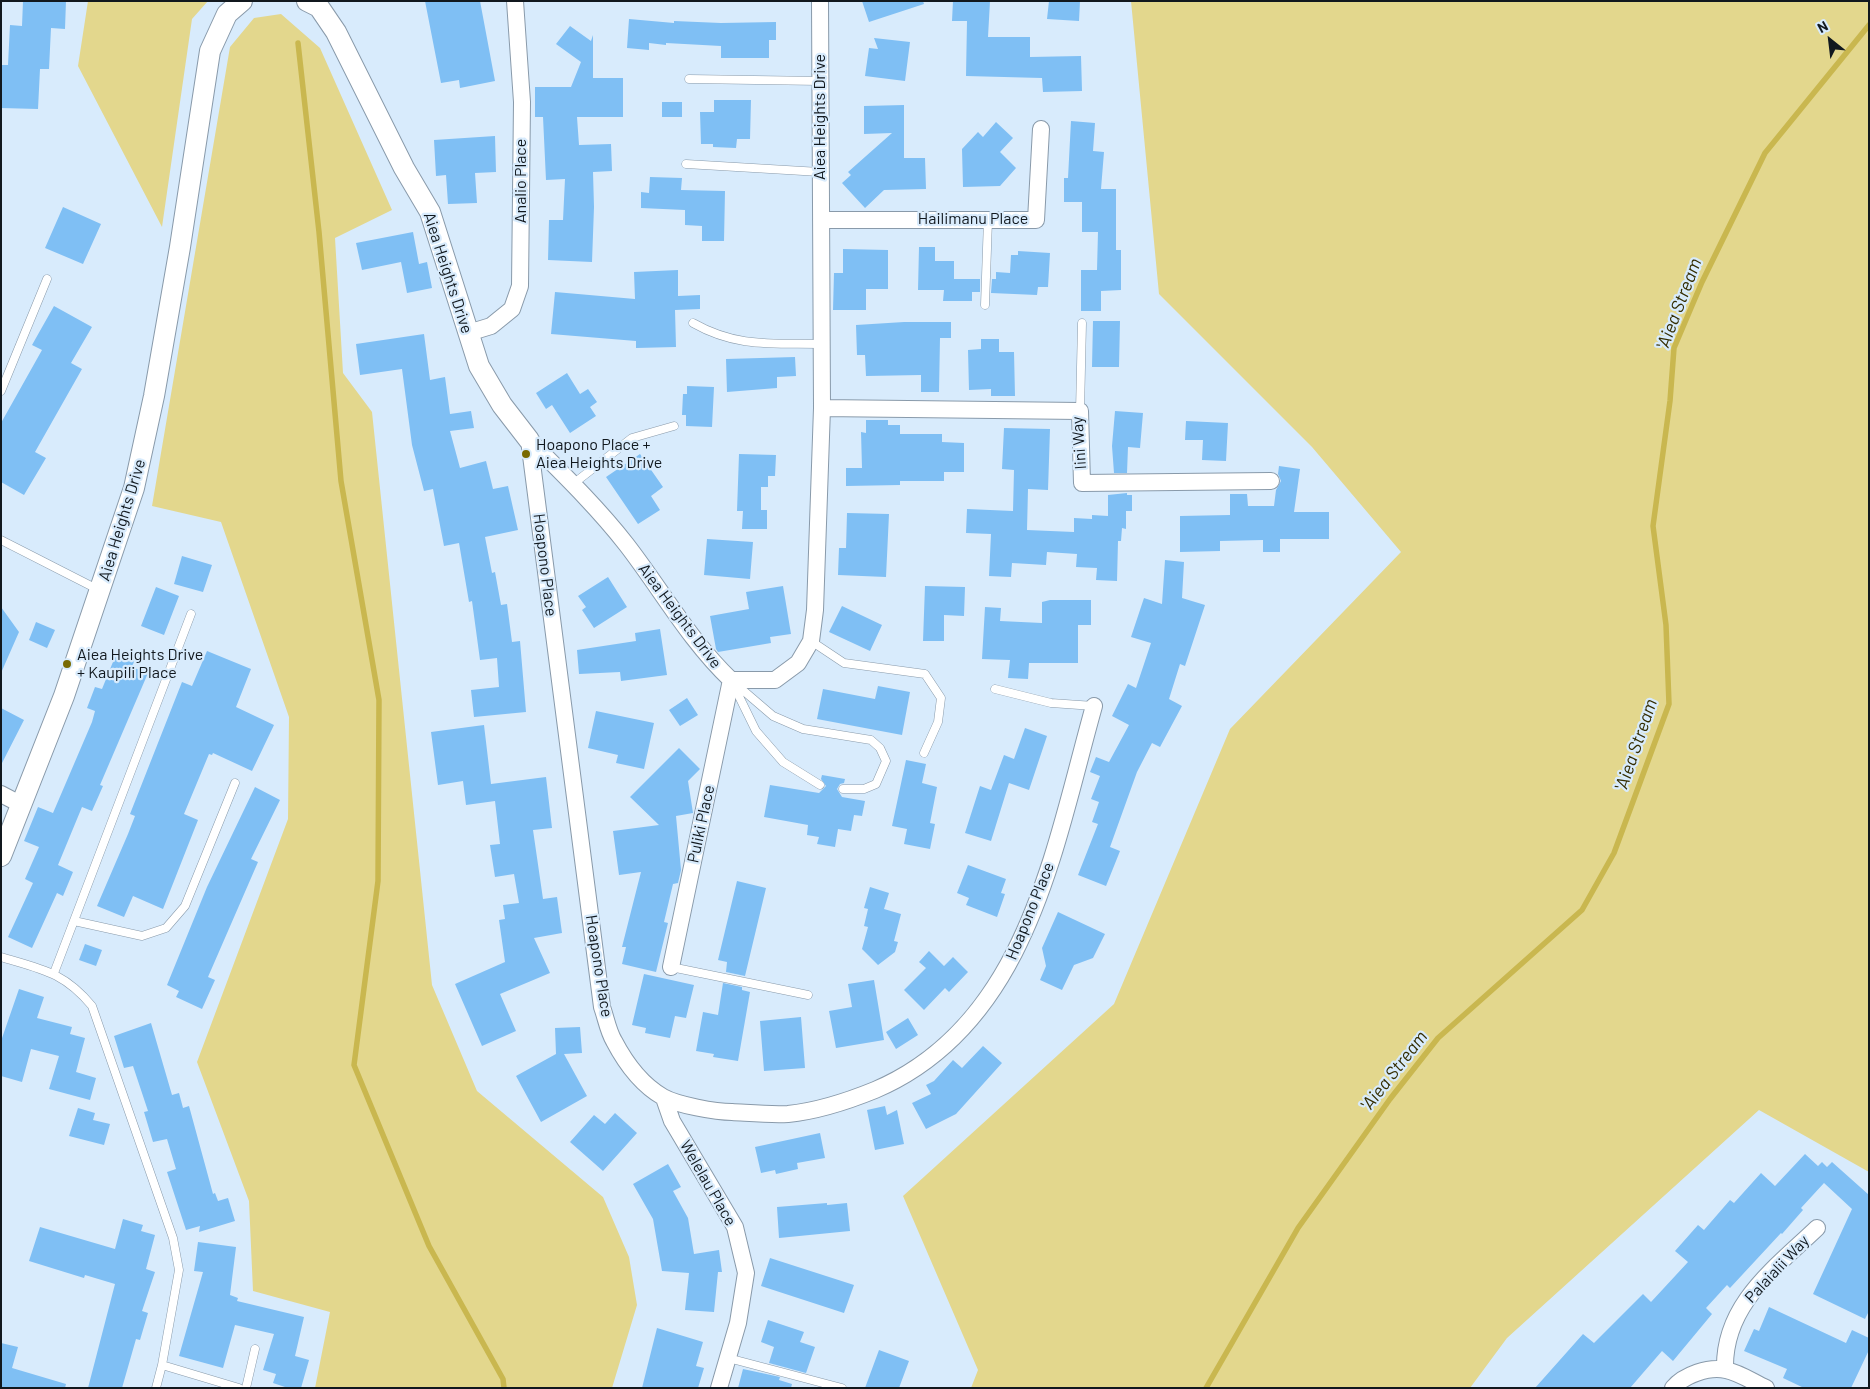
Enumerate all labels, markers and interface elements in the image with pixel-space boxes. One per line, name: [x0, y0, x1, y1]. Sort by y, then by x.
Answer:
north arrow: [1805, 15, 1855, 65]
text: N: [1814, 17, 1831, 36]
street label: Aiea Heights Drive: [810, 54, 830, 180]
street label: Analio Place: [511, 139, 531, 223]
street label: Hailimanu Place: [918, 209, 1028, 229]
street label: Aiea Heights Drive: [419, 210, 477, 336]
water label: ʻAiea Stream: [1652, 255, 1706, 353]
street label: Iini Way: [1068, 416, 1090, 470]
place label: Hoapono Place + Aiea Heights Drive: [536, 435, 662, 473]
marker: Hoapono Place + Aiea Heights Drive: [520, 448, 532, 460]
street label: Aiea Heights Drive: [94, 457, 150, 583]
street label: Hoapono Place: [529, 513, 561, 617]
street label: Aiea Heights Drive: [634, 560, 726, 672]
place label: Aiea Heights Drive + Kaupili Place: [77, 645, 203, 683]
marker: Aiea Heights Drive + Kaupili Place: [61, 658, 73, 670]
water label: ʻAiea Stream: [1610, 696, 1662, 794]
street label: Puliki Place: [683, 783, 719, 865]
street label: Hoapono Place: [1002, 859, 1058, 963]
street label: Hoapono Place: [581, 913, 617, 1019]
water label: ʻAiea Stream: [1356, 1027, 1432, 1115]
street label: Welelau Place: [676, 1137, 740, 1229]
street label: Palaialii Way: [1741, 1231, 1813, 1307]

